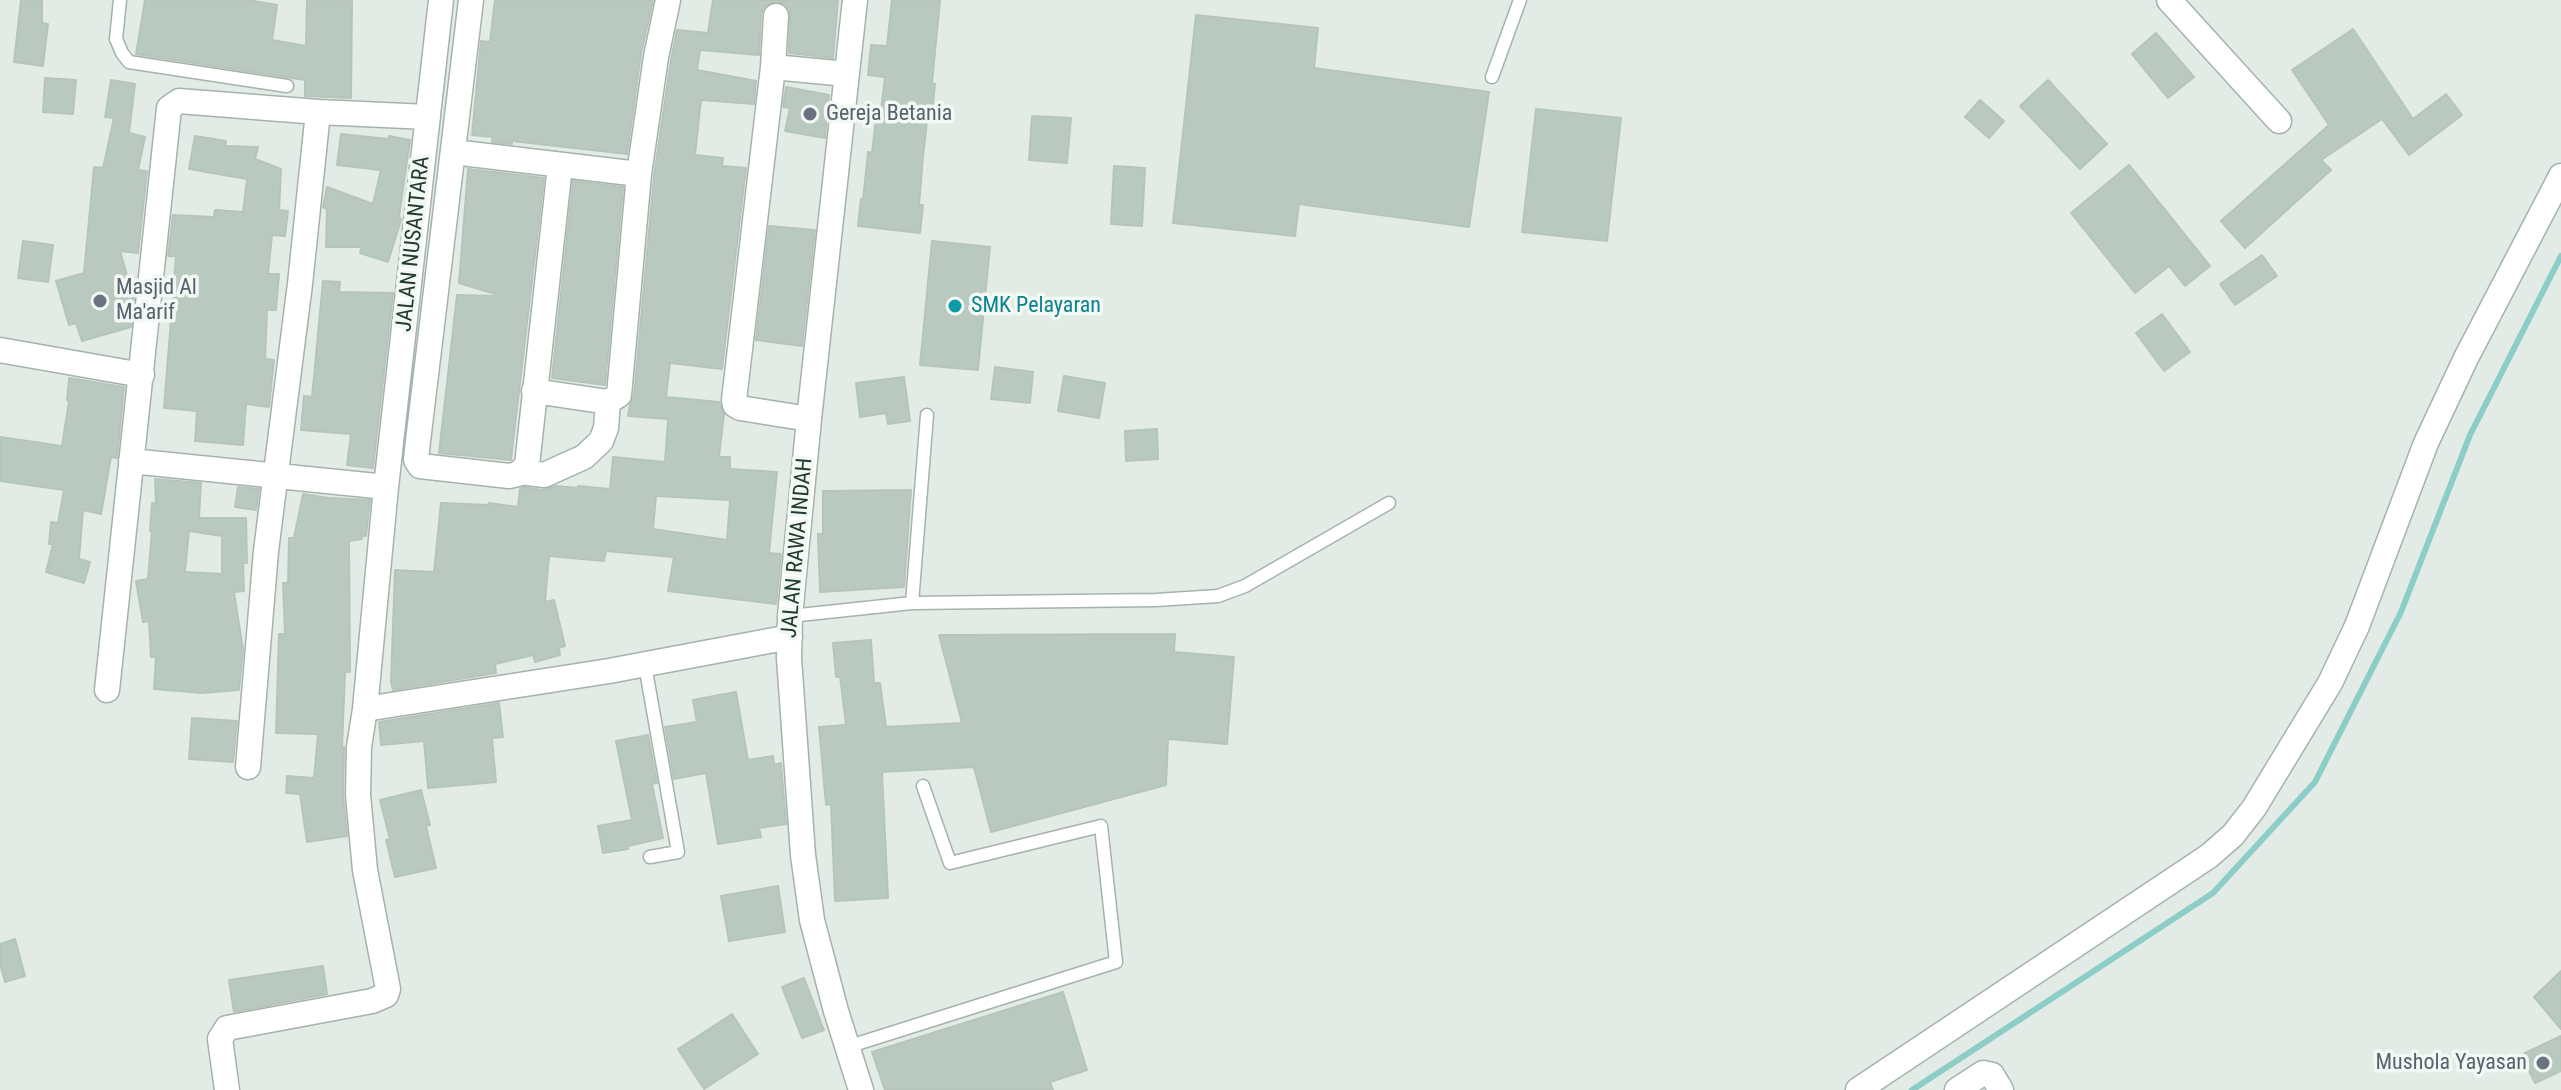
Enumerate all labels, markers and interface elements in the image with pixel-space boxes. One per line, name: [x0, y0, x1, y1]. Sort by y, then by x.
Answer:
place label: Gereja Betania: [826, 101, 952, 127]
marker: Gereja Betania: [801, 105, 819, 123]
street label: JALAN NUSANTARA: [392, 155, 436, 333]
place label: Masjid Al Ma'arif: [116, 275, 197, 326]
marker: Masjid Al Ma'arif: [91, 292, 109, 310]
place label: SMK Pelayaran: [971, 293, 1101, 319]
marker: SMK Pelayaran: [946, 297, 964, 315]
street label: JALAN RAWA INDAH: [777, 457, 819, 639]
place label: Mushola Yayasan: [2376, 1050, 2527, 1076]
marker: Mushola Yayasan: [2534, 1054, 2552, 1072]

